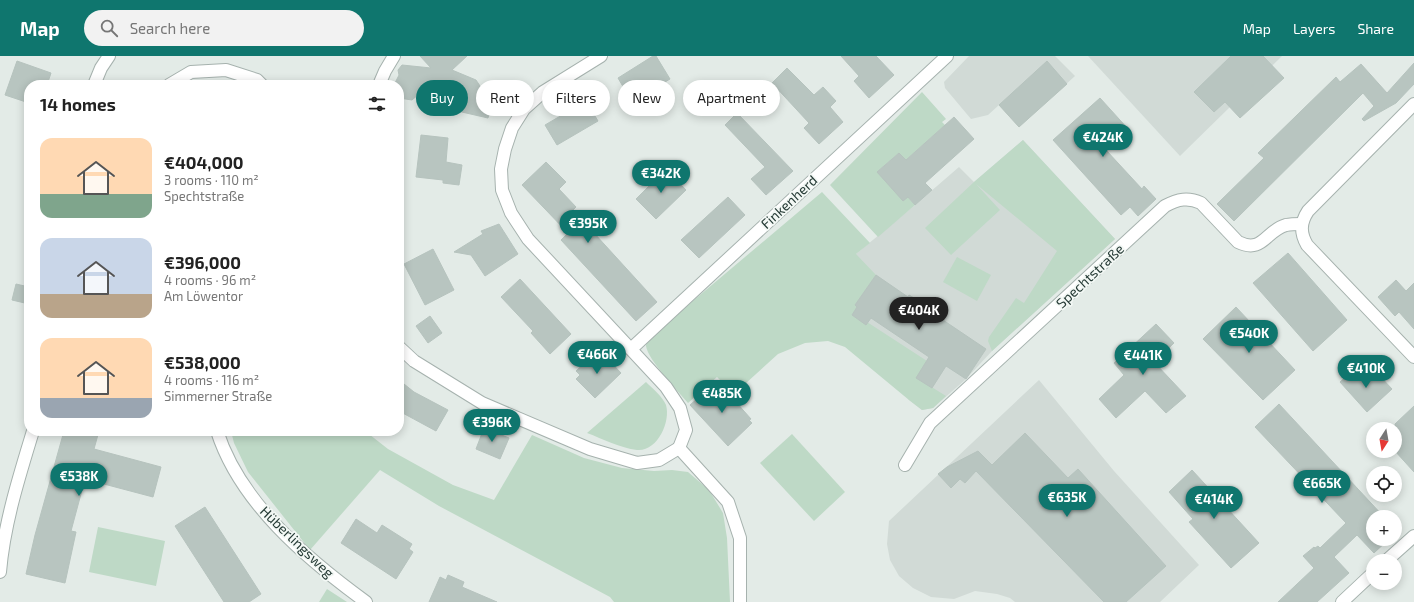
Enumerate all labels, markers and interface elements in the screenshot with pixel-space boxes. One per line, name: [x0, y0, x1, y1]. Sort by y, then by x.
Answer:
search box: [84, 10, 364, 46]
text: Map: [20, 17, 60, 40]
icon: search: [98, 17, 120, 39]
text: Search here: [130, 19, 210, 37]
text: Map: [1243, 20, 1271, 37]
text: Layers: [1293, 20, 1335, 37]
text: Share: [1357, 20, 1394, 37]
chip: Buy: [416, 80, 468, 116]
chip: Rent: [476, 80, 534, 116]
chip: Filters: [542, 80, 610, 116]
chip: New: [618, 80, 675, 116]
chip: Apartment: [683, 80, 780, 116]
icon: filters: [366, 93, 388, 115]
text: 14 homes: [40, 94, 116, 114]
pin: €424K: [1075, 124, 1131, 158]
text: €424K: [1083, 129, 1123, 145]
text: €404,000: [164, 152, 244, 172]
icon: home: [72, 154, 120, 202]
pin: €342K: [633, 160, 689, 194]
text: €342K: [641, 165, 681, 181]
street label: Finkenherd: [757, 171, 820, 232]
text: 3 rooms · 110 m²: [164, 172, 259, 188]
text: Spechtstraße: [164, 188, 244, 204]
pin: €395K: [560, 210, 616, 244]
text: €395K: [569, 215, 607, 231]
street label: Spechtstraße: [1052, 240, 1127, 311]
text: €396,000: [164, 252, 241, 272]
icon: home: [72, 254, 120, 302]
text: 4 rooms · 96 m²: [164, 272, 256, 288]
text: Am Löwentor: [164, 288, 243, 304]
pin: €404K: [891, 297, 947, 331]
text: €404K: [898, 302, 940, 318]
pin: €540K: [1221, 320, 1277, 354]
text: €540K: [1229, 325, 1269, 341]
pin: €466K: [569, 341, 625, 375]
pin: €441K: [1115, 342, 1171, 376]
text: €466K: [577, 346, 617, 362]
text: €441K: [1124, 347, 1162, 363]
text: €538,000: [164, 352, 241, 372]
icon: home: [72, 354, 120, 402]
pin: €410K: [1338, 355, 1394, 389]
text: €410K: [1347, 360, 1385, 376]
text: 4 rooms · 116 m²: [164, 372, 259, 388]
pin: €485K: [694, 380, 750, 414]
text: €485K: [702, 385, 742, 401]
text: Simmerner Straße: [164, 388, 272, 404]
pin: €396K: [464, 409, 520, 443]
text: €396K: [472, 414, 512, 430]
north arrow: [1366, 422, 1402, 458]
map controls: [1366, 422, 1402, 590]
pin: €538K: [51, 463, 107, 497]
button: locate: [1366, 466, 1402, 502]
text: €538K: [59, 468, 99, 484]
pin: €665K: [1294, 470, 1350, 504]
text: €665K: [1302, 475, 1342, 491]
pin: €635K: [1039, 484, 1095, 518]
pin: €414K: [1186, 486, 1242, 520]
text: €635K: [1048, 489, 1086, 505]
text: €414K: [1195, 491, 1233, 507]
street label: Hüberlingsweg: [257, 502, 338, 581]
button: +: [1366, 510, 1402, 546]
button: −: [1366, 554, 1402, 590]

